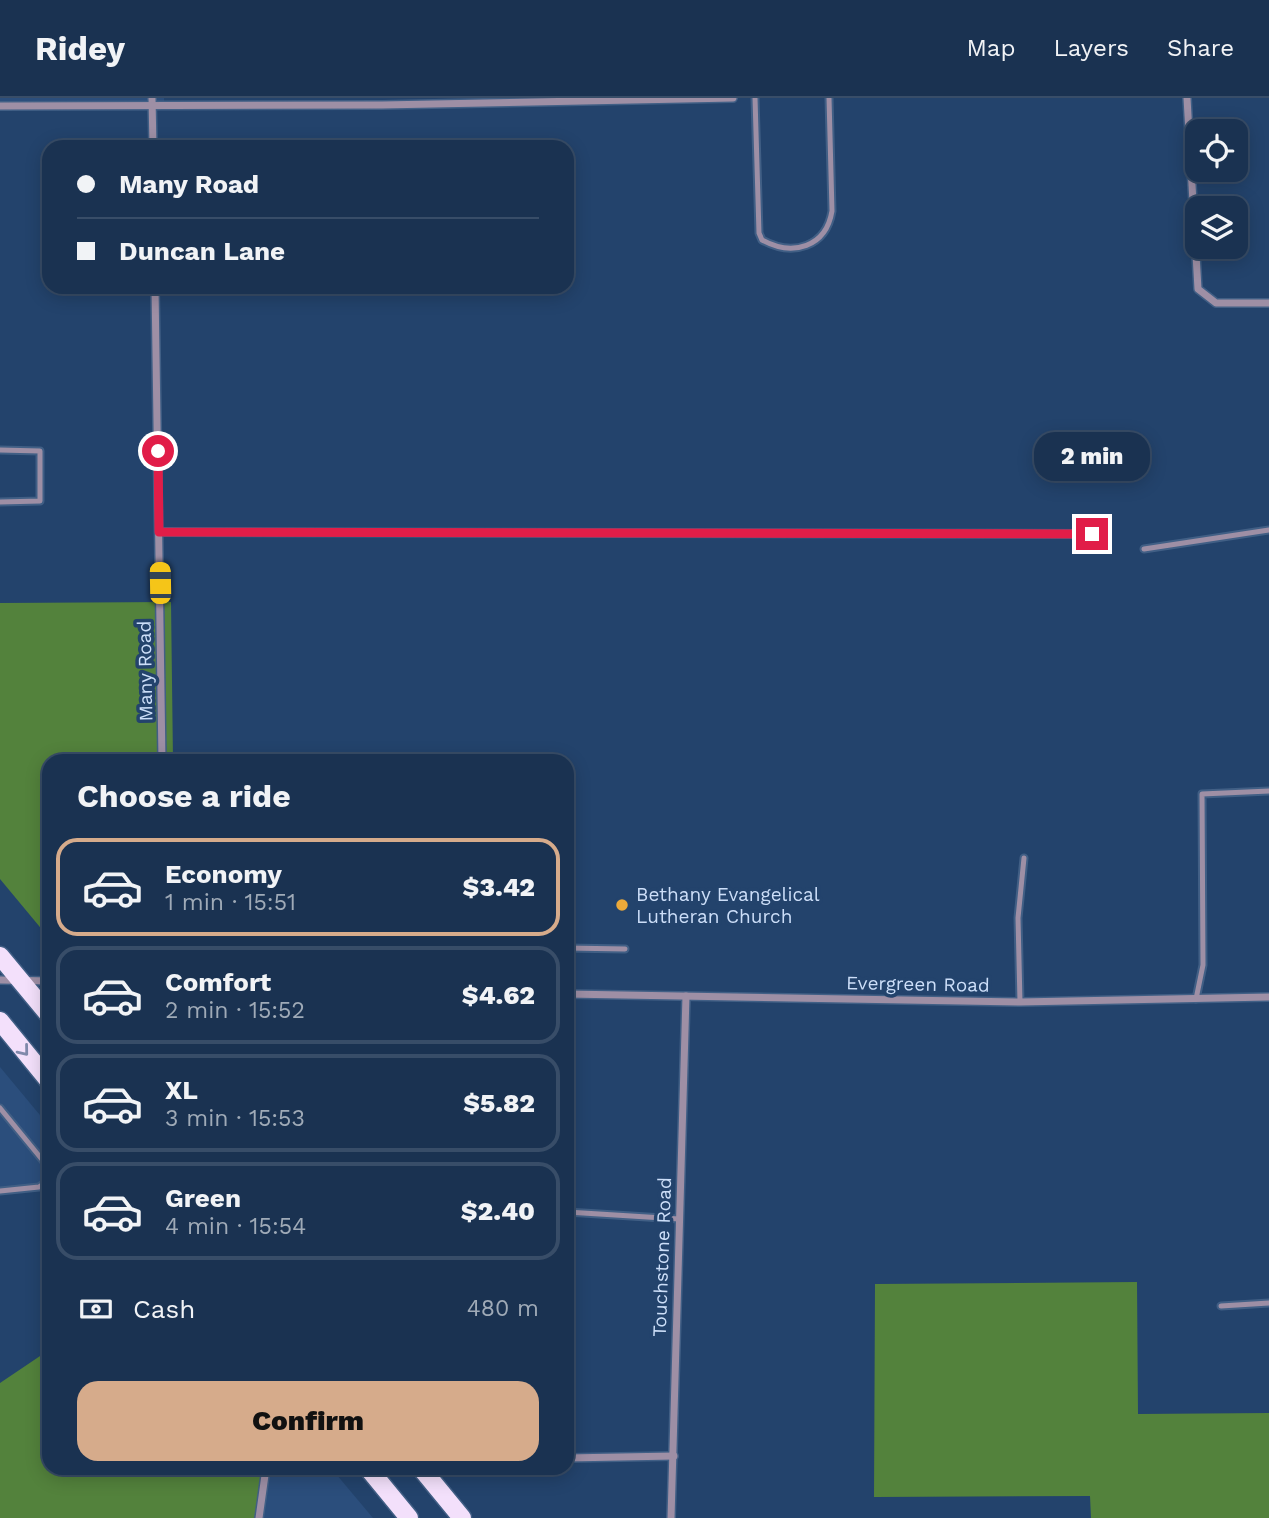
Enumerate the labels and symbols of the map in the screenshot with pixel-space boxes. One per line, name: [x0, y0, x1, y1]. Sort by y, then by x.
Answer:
callout: 2 min: [1034, 432, 1150, 482]
route start: [142, 435, 174, 467]
route end: [1076, 518, 1108, 550]
car: [150, 562, 171, 604]
street label: Many Road: [133, 621, 157, 721]
place label: Bethany Evangelical Lutheran Church: [636, 883, 820, 928]
marker: Bethany Evangelical Lutheran Church: [614, 897, 630, 913]
street label: Evergreen Road: [846, 971, 990, 997]
one-way arrow: [16, 1043, 29, 1055]
street label: Touchstone Road: [648, 1177, 676, 1337]

